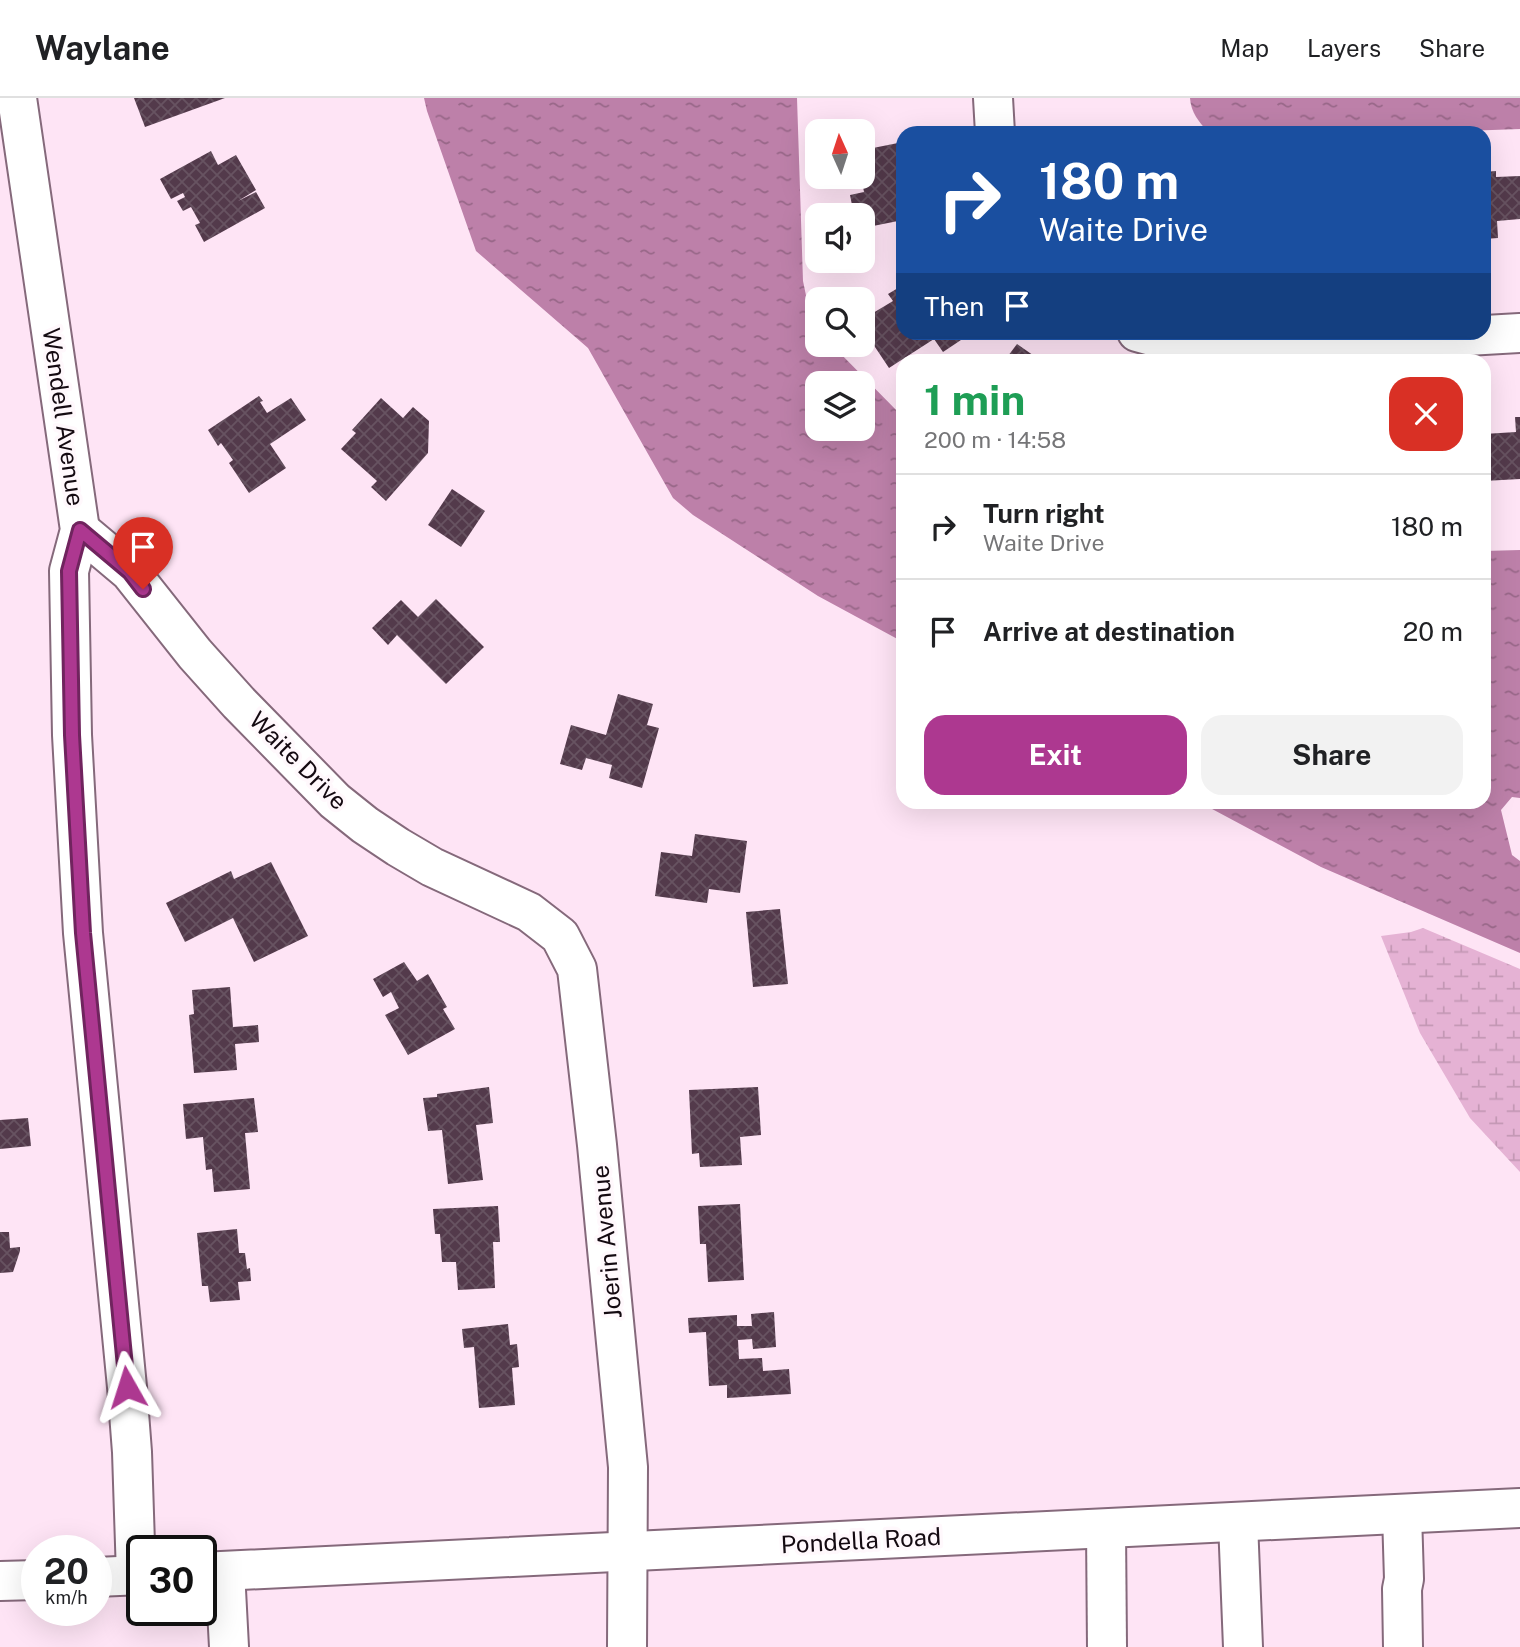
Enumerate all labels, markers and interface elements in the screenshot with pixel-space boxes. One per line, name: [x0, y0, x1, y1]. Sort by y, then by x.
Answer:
text: Waylane: [35, 29, 170, 67]
text: Map: [1220, 34, 1269, 62]
text: Layers: [1307, 34, 1381, 62]
text: Share: [1419, 34, 1485, 62]
north arrow: [805, 119, 875, 189]
map controls: [805, 119, 875, 441]
text: 180 m: [1039, 152, 1179, 210]
icon: right: [924, 154, 1015, 245]
button: sound: [805, 203, 875, 273]
text: Waite Drive: [1039, 211, 1208, 248]
button: search: [805, 287, 875, 357]
icon: arrive: [998, 287, 1036, 325]
text: Then: [924, 291, 984, 322]
street label: Wendell Avenue: [38, 326, 90, 508]
button: layers: [805, 371, 875, 441]
text: 1 min: [924, 375, 1025, 424]
button: close: [1389, 377, 1463, 451]
text: 200 m · 14:58: [924, 426, 1066, 453]
text: Turn right: [983, 498, 1105, 529]
icon: right: [924, 508, 962, 546]
text: 180 m: [1391, 511, 1463, 542]
pin: [113, 517, 173, 589]
icon: arrive: [124, 528, 162, 566]
text: Waite Drive: [983, 529, 1104, 556]
icon: arrive: [924, 613, 962, 651]
text: Arrive at destination: [983, 616, 1235, 647]
text: 20 m: [1403, 616, 1463, 647]
street label: Waite Drive: [244, 706, 353, 815]
button: Exit: [924, 715, 1187, 795]
button: Share: [1201, 715, 1463, 795]
street label: Joerin Avenue: [585, 1164, 627, 1320]
position arrow: [90, 1350, 164, 1424]
street label: Pondella Road: [780, 1522, 942, 1558]
speed limit sign: 30: [126, 1535, 217, 1626]
text: 20: [44, 1551, 89, 1592]
text: km/h: [45, 1587, 88, 1608]

